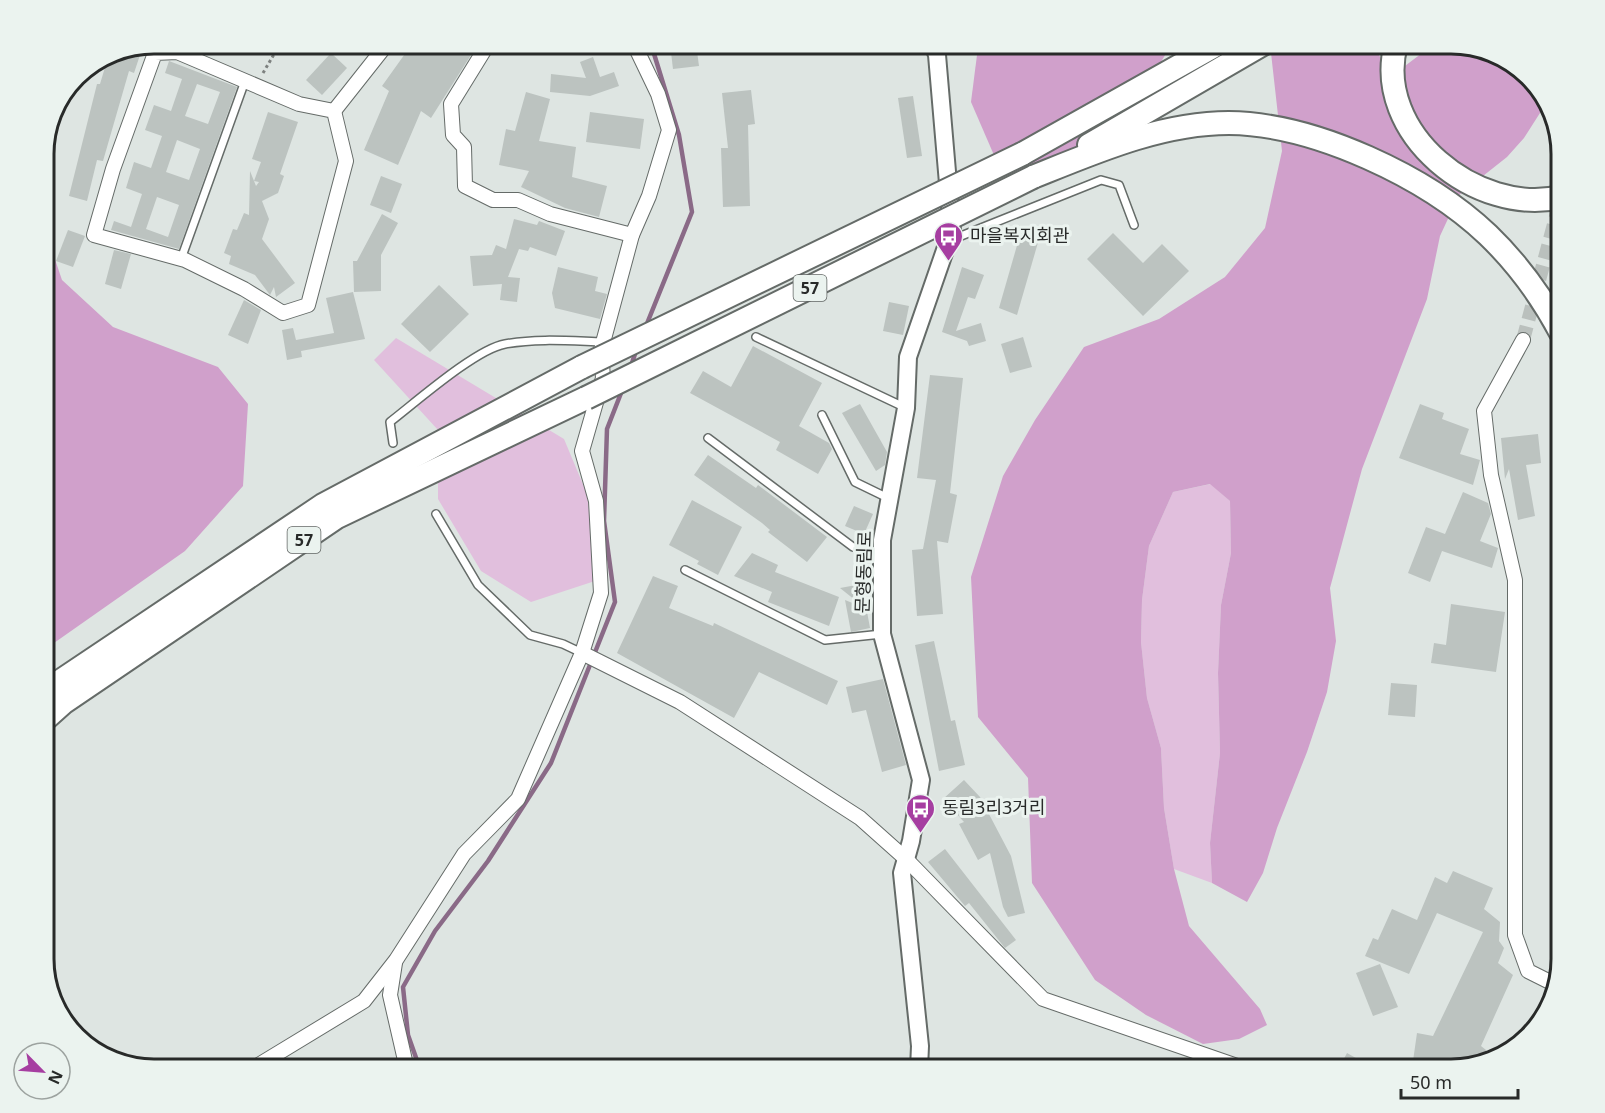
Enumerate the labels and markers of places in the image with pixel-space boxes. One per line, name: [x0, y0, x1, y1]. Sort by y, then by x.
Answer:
bus stop icon: 마을복지회관: [933, 220, 965, 262]
place label: 마을복지회관: [970, 223, 1070, 247]
bus stop icon: 동림3리3거리: [905, 792, 937, 834]
place label: 동림3리3거리: [942, 795, 1045, 819]

